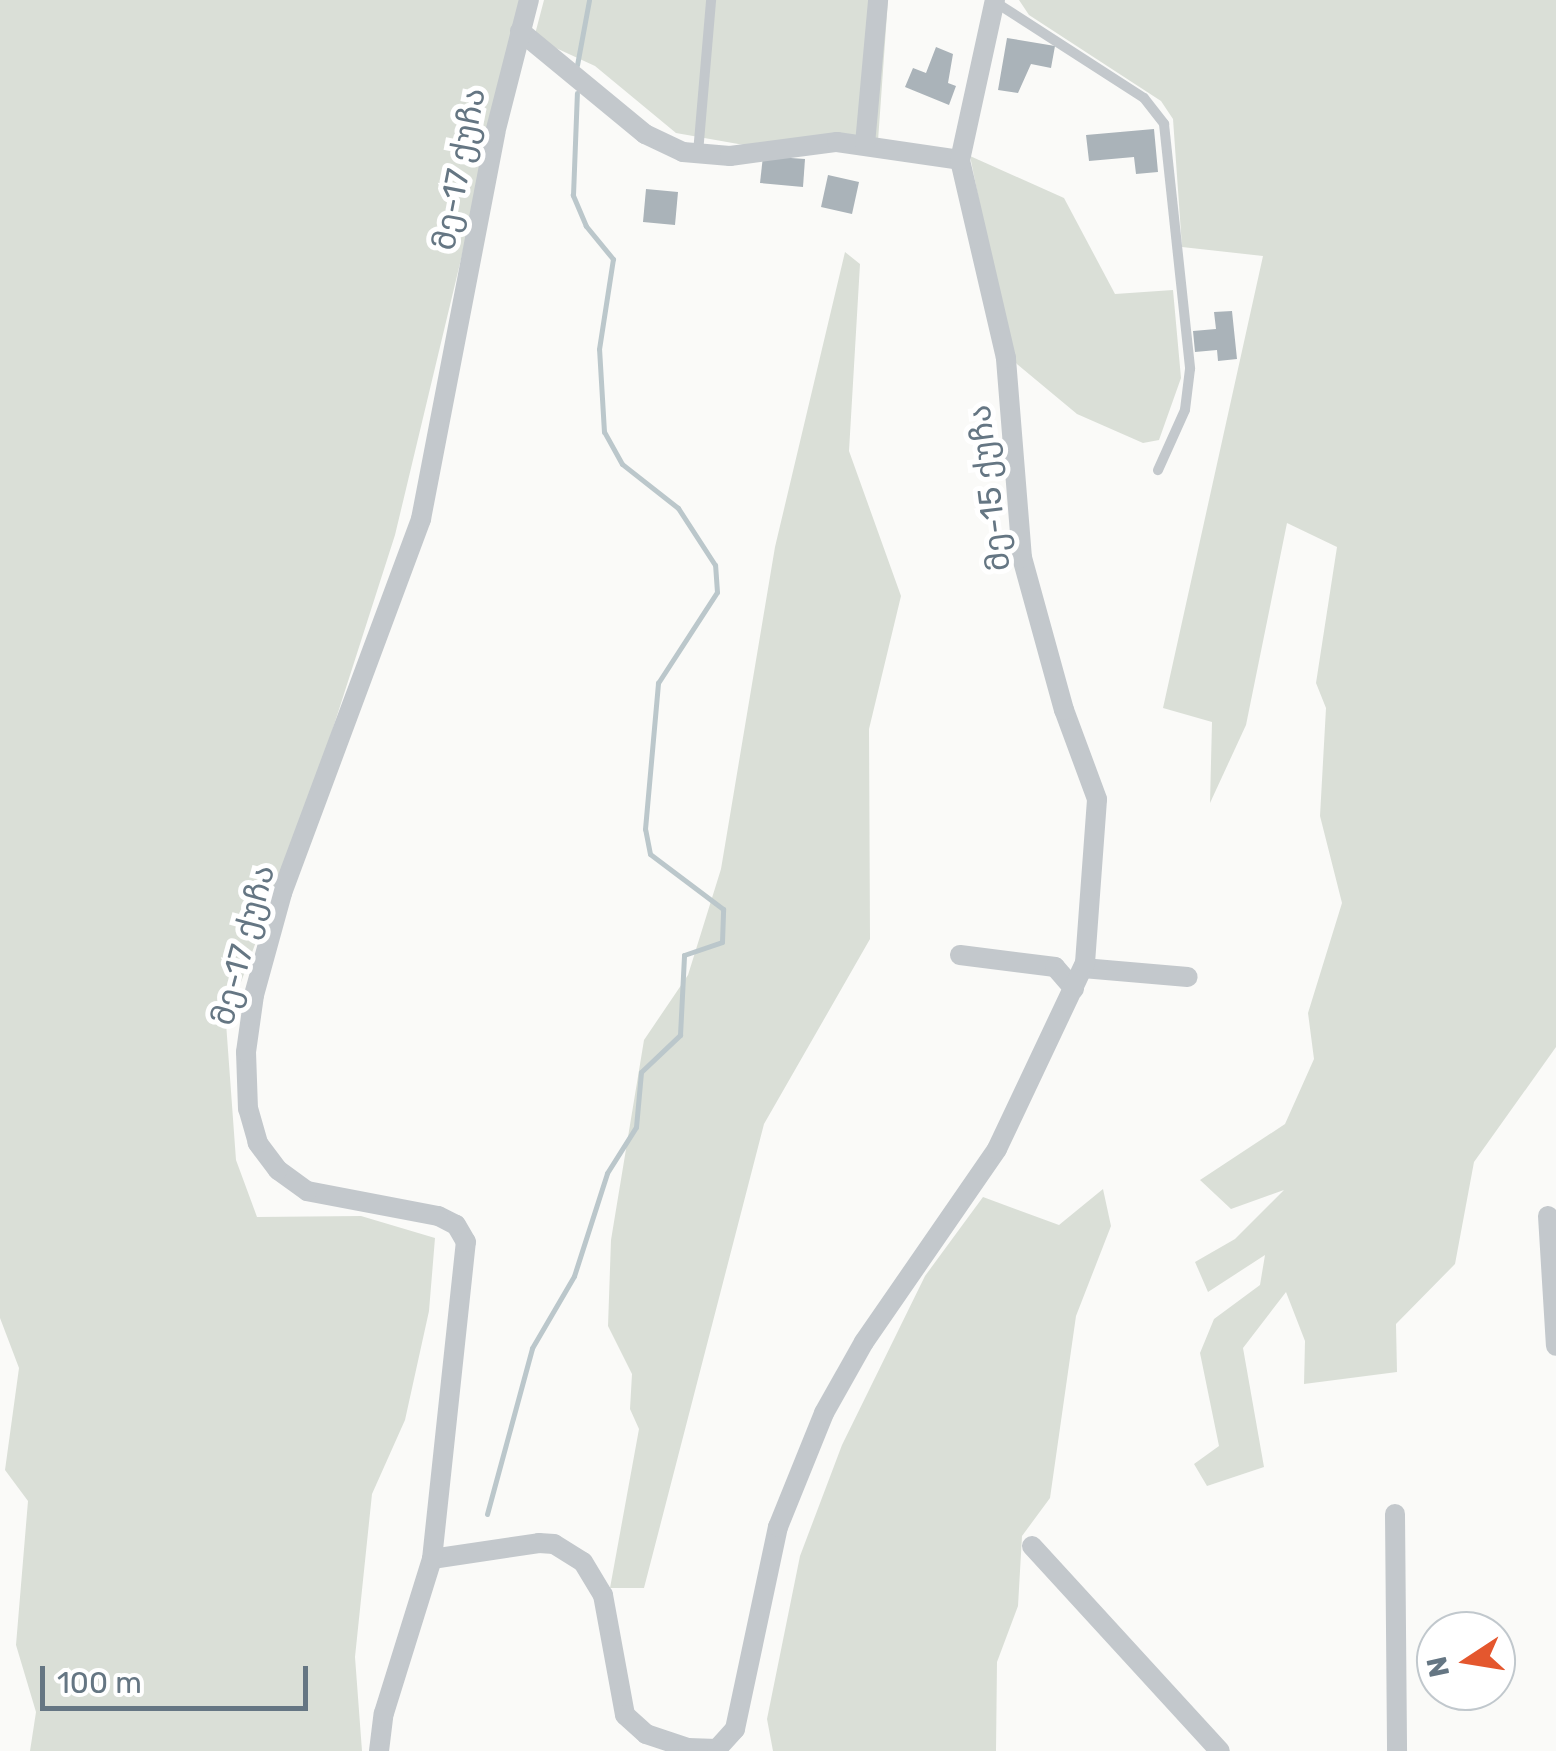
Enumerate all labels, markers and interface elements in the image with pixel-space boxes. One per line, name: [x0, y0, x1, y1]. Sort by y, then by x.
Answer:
street label: მე-17 ქუჩა: [424, 85, 494, 253]
street label: მე-15 ქუჩა: [960, 403, 1018, 573]
street label: მე-17 ქუჩა: [203, 861, 283, 1029]
north arrow: [1416, 1611, 1516, 1711]
scale bar: [45, 1646, 312, 1708]
text: N: [1420, 1654, 1456, 1680]
text: 100 m: [57, 1665, 142, 1701]

